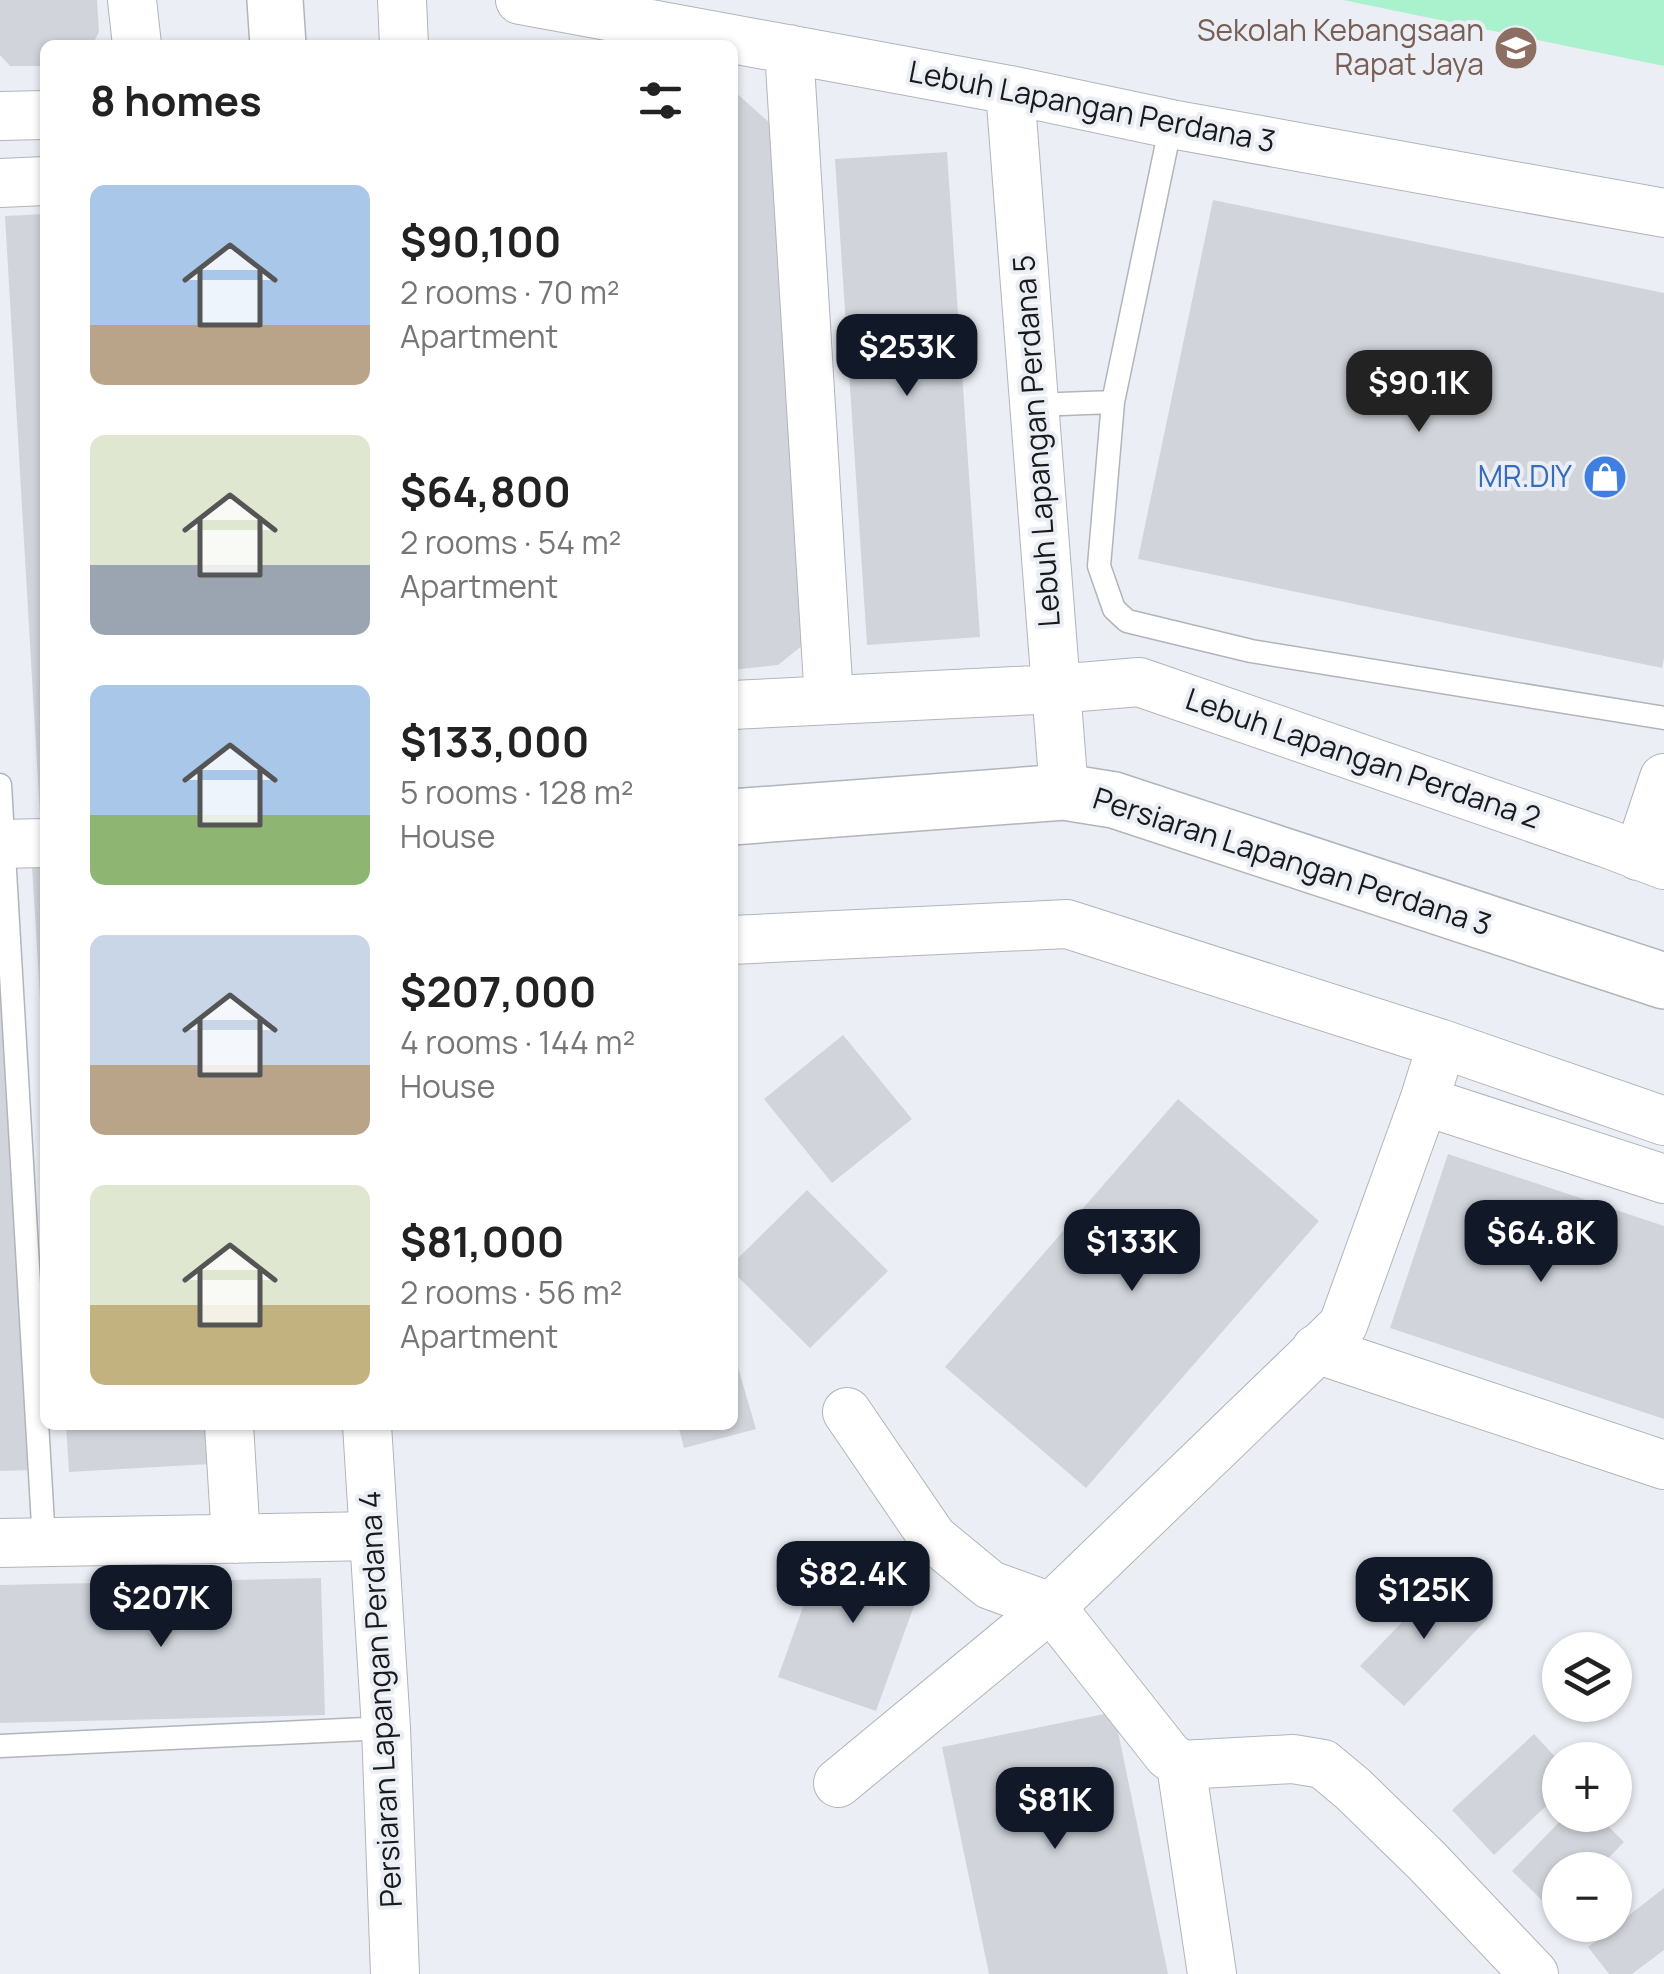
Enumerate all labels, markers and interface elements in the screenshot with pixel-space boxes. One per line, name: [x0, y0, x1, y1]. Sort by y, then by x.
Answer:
place label: Sekolah Kebangsaan Rapat Jaya: [1197, 9, 1484, 84]
school or university icon: Sekolah Kebangsaan Rapat Jaya: [1493, 25, 1539, 71]
street label: Lebuh Lapangan Perdana 3: [906, 50, 1279, 161]
text: 8 homes: [90, 71, 262, 129]
icon: filters: [633, 73, 688, 128]
text: $90,100: [400, 212, 562, 270]
icon: home: [170, 225, 290, 345]
street label: Lebuh Lapangan Perdana 5: [1002, 254, 1069, 629]
text: 2 rooms · 70 m²: [400, 270, 620, 314]
text: Apartment: [400, 314, 558, 358]
pin: $253K: [837, 314, 977, 399]
text: $253K: [858, 324, 956, 368]
pin: $90.1K: [1338, 350, 1500, 435]
text: $90.1K: [1368, 360, 1470, 404]
shop icon: MR.DIY: [1582, 454, 1628, 500]
place label: MR.DIY: [1478, 455, 1572, 496]
text: $64,800: [400, 462, 571, 520]
icon: home: [170, 475, 290, 595]
text: 2 rooms · 54 m²: [400, 520, 621, 564]
text: Apartment: [400, 564, 558, 608]
street label: Lebuh Lapangan Perdana 2: [1181, 678, 1546, 838]
text: $133,000: [400, 712, 589, 770]
icon: home: [170, 725, 290, 845]
text: 5 rooms · 128 m²: [400, 770, 634, 814]
street label: Persiaran Lapangan Perdana 3: [1088, 777, 1497, 944]
text: House: [400, 814, 495, 858]
text: $207,000: [400, 962, 596, 1020]
icon: home: [170, 975, 290, 1095]
text: 4 rooms · 144 m²: [400, 1020, 635, 1064]
text: House: [400, 1064, 495, 1108]
pin: $64.8K: [1460, 1200, 1622, 1285]
pin: $133K: [1062, 1209, 1202, 1294]
text: $64.8K: [1487, 1210, 1595, 1254]
text: $81,000: [400, 1212, 564, 1270]
text: $133K: [1086, 1219, 1178, 1263]
icon: home: [170, 1225, 290, 1345]
text: 2 rooms · 56 m²: [400, 1270, 622, 1314]
text: Apartment: [400, 1314, 558, 1358]
street label: Persiaran Lapangan Perdana 4: [348, 1490, 411, 1908]
pin: $82.4K: [772, 1541, 934, 1626]
text: $82.4K: [799, 1551, 907, 1595]
pin: $125K: [1354, 1557, 1494, 1642]
pin: $207K: [91, 1565, 231, 1650]
text: $125K: [1378, 1567, 1470, 1611]
text: $207K: [112, 1575, 210, 1619]
map controls: [1542, 1632, 1632, 1942]
button: layers: [1542, 1632, 1632, 1722]
button: +: [1542, 1742, 1632, 1832]
pin: $81K: [996, 1767, 1114, 1852]
text: $81K: [1018, 1777, 1092, 1821]
button: −: [1542, 1852, 1632, 1942]

